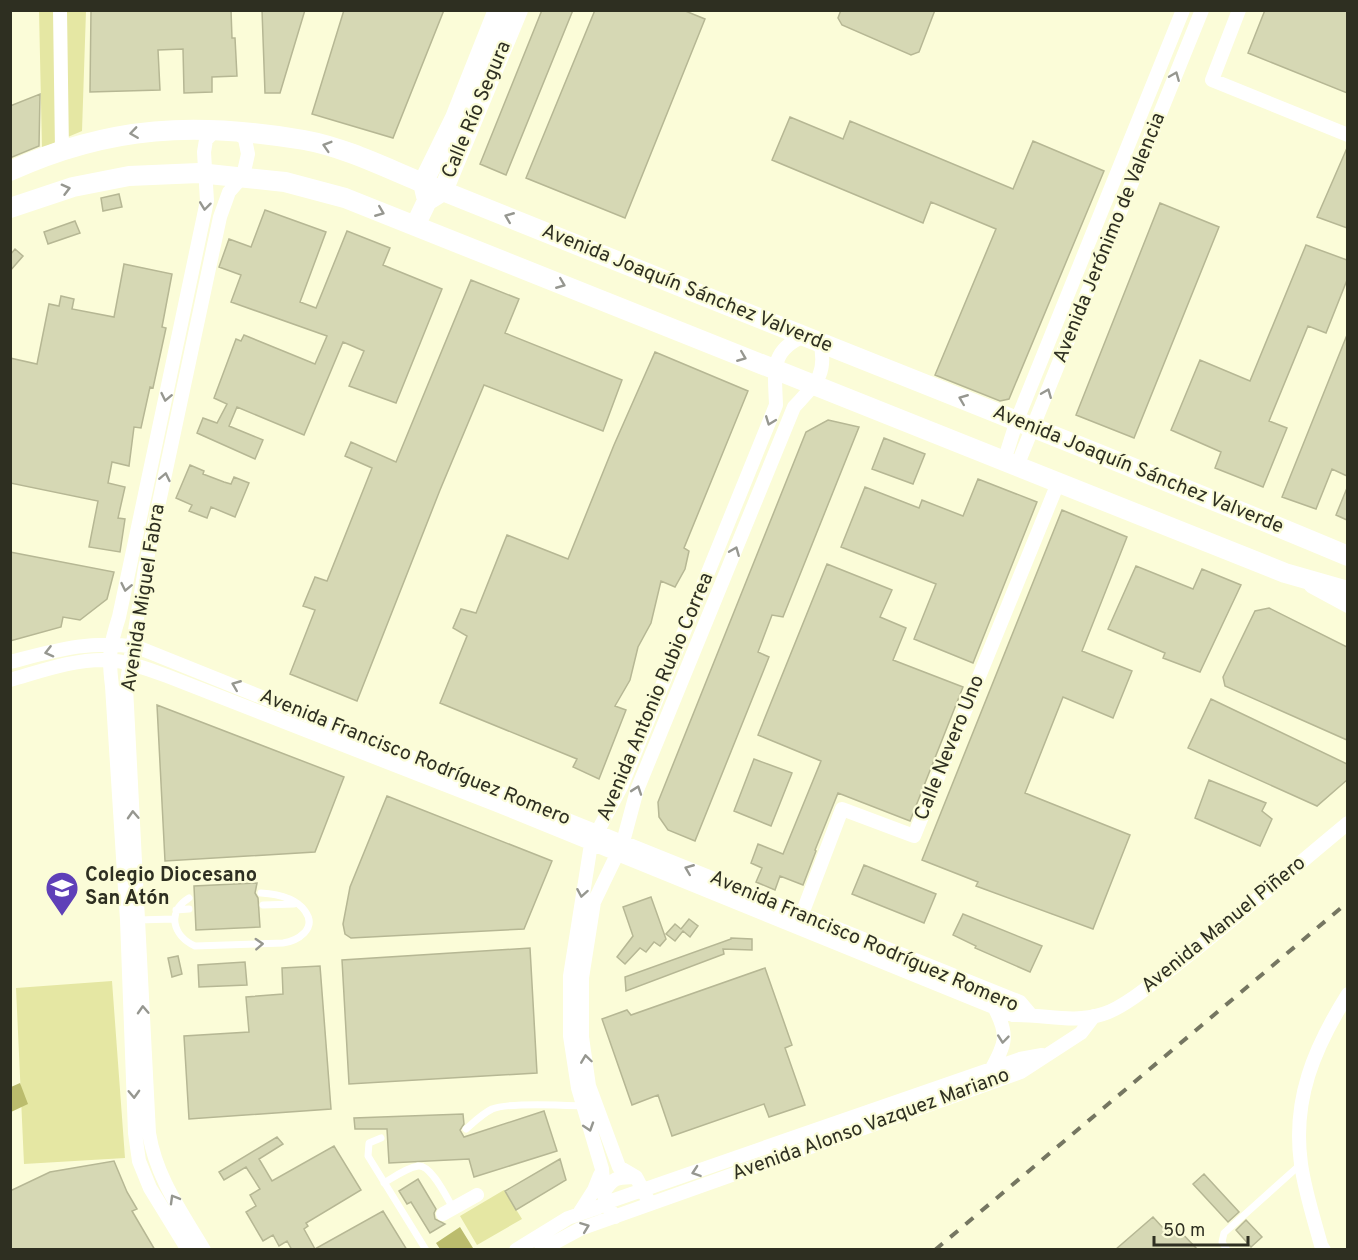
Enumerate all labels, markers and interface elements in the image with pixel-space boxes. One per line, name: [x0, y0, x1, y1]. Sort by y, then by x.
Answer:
street label: Calle Río Segura: [436, 37, 518, 183]
one-way arrow: [1168, 71, 1181, 81]
street label: Avenida Jerónimo de Valencia: [1048, 109, 1172, 367]
one-way arrow: [130, 127, 139, 139]
one-way arrow: [322, 141, 333, 154]
one-way arrow: [61, 184, 71, 197]
one-way arrow: [199, 201, 212, 210]
one-way arrow: [374, 205, 385, 217]
one-way arrow: [504, 212, 515, 224]
street label: Avenida Joaquín Sánchez Valverde: [538, 219, 836, 359]
one-way arrow: [555, 277, 566, 290]
one-way arrow: [736, 350, 747, 362]
one-way arrow: [1040, 388, 1052, 399]
one-way arrow: [160, 391, 173, 401]
one-way arrow: [958, 394, 969, 406]
street label: Avenida Joaquín Sánchez Valverde: [989, 400, 1287, 540]
one-way arrow: [765, 415, 777, 426]
one-way arrow: [157, 472, 170, 482]
street label: Avenida Miguel Fabra: [116, 502, 172, 694]
one-way arrow: [728, 547, 740, 558]
street label: Avenida Antonio Rubio Correa: [592, 569, 720, 825]
one-way arrow: [120, 582, 133, 592]
one-way arrow: [44, 644, 54, 657]
street label: Calle Nevero Uno: [909, 671, 991, 825]
one-way arrow: [231, 680, 242, 693]
street label: Avenida Francisco Rodríguez Romero: [256, 684, 574, 832]
one-way arrow: [630, 785, 643, 796]
one-way arrow: [126, 810, 139, 819]
street label: Avenida Manuel Piñero: [1136, 851, 1312, 999]
place label: Colegio Diocesano San Atón: [85, 863, 257, 912]
one-way arrow: [684, 864, 695, 876]
street label: Avenida Francisco Rodríguez Romero: [706, 865, 1022, 1019]
school or university icon: Colegio Diocesano San Atón: [44, 870, 80, 917]
one-way arrow: [577, 889, 589, 898]
one-way arrow: [255, 938, 264, 951]
one-way arrow: [136, 1005, 149, 1014]
one-way arrow: [997, 1034, 1010, 1043]
one-way arrow: [580, 1055, 592, 1064]
street label: Avenida Alonso Vazquez Mariano: [729, 1063, 1013, 1187]
one-way arrow: [127, 1090, 140, 1099]
one-way arrow: [582, 1121, 594, 1132]
one-way arrow: [691, 1165, 701, 1178]
one-way arrow: [170, 1195, 181, 1205]
scale bar: [1154, 1209, 1248, 1247]
text: 50 m: [1163, 1220, 1205, 1243]
one-way arrow: [579, 1222, 590, 1235]

